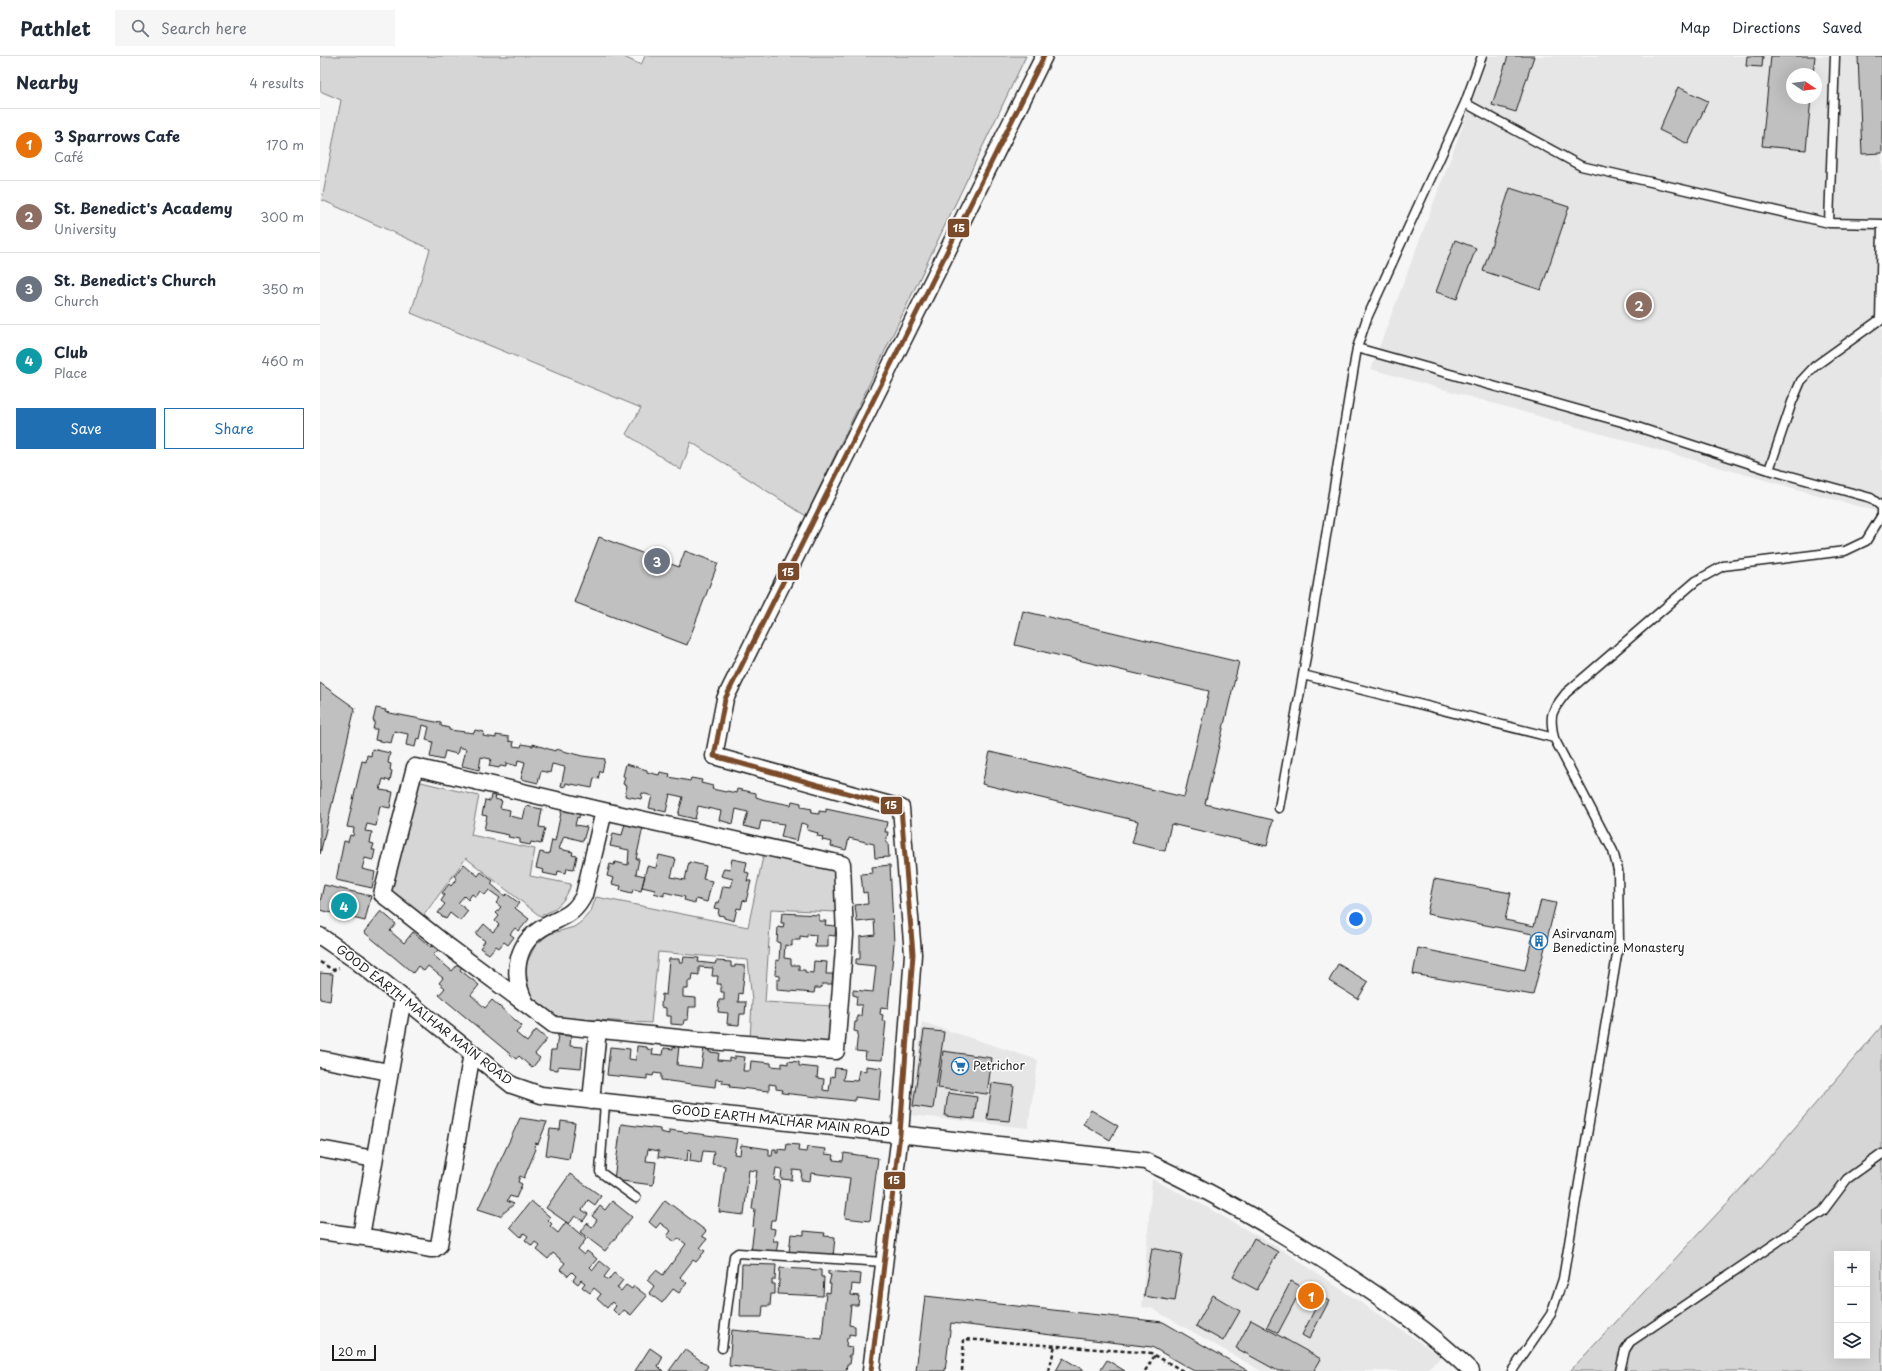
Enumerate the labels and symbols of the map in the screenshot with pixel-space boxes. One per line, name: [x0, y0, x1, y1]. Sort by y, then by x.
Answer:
north arrow: [1786, 68, 1822, 104]
line badge: 15: [947, 218, 970, 238]
text: 15: [953, 219, 965, 236]
pin: 2: [1626, 290, 1652, 320]
pin: 3: [644, 546, 670, 576]
line badge: 15: [777, 562, 800, 581]
text: 15: [782, 563, 794, 580]
line badge: 15: [880, 796, 903, 815]
text: 15: [885, 796, 897, 813]
pin: 4: [331, 891, 357, 921]
your location: [1346, 909, 1366, 929]
place label: Asirvanam Benedictine Monastery: [1552, 924, 1685, 956]
building icon: Asirvanam Benedictine Monastery: [1529, 931, 1549, 951]
street label: GOOD EARTH MALHAR MAIN ROAD: [333, 940, 516, 1089]
supermarket icon: Petrichor: [950, 1056, 970, 1076]
place label: Petrichor: [973, 1056, 1025, 1074]
street label: GOOD EARTH MALHAR MAIN ROAD: [671, 1100, 891, 1140]
line badge: 15: [883, 1171, 906, 1190]
text: 15: [888, 1171, 900, 1188]
pin: 1: [1298, 1281, 1324, 1311]
scale bar: [332, 1343, 376, 1362]

